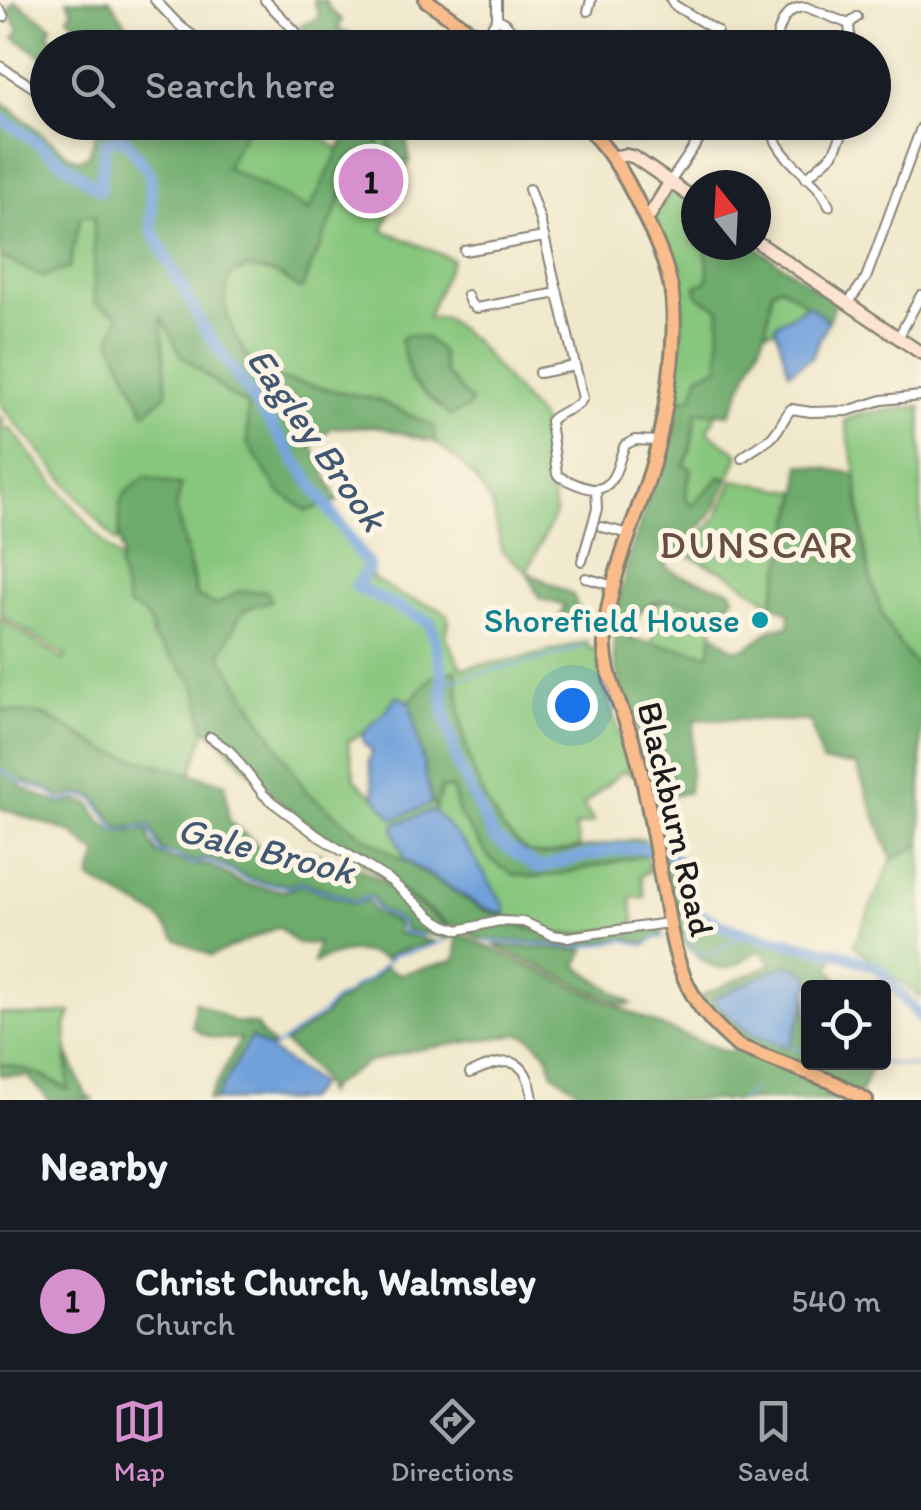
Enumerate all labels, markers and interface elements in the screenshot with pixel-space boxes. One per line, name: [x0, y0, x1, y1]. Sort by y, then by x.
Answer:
search box: [30, 30, 891, 140]
icon: search: [65, 58, 120, 113]
text: Search here: [145, 62, 336, 108]
pin: 1: [338, 144, 404, 218]
north arrow: [681, 170, 771, 260]
water label: Eagley Brook: [237, 338, 399, 542]
district label: DUNSCAR: [659, 520, 855, 568]
place label: Shorefield House: [484, 599, 740, 641]
marker: Shorefield House: [749, 609, 771, 631]
your location: [547, 680, 598, 731]
street label: Blackburn Road: [629, 698, 723, 940]
water label: Gale Brook: [173, 806, 361, 895]
map controls: [801, 980, 891, 1070]
button: locate: [801, 980, 891, 1070]
text: Nearby: [40, 1140, 167, 1191]
text: Christ Church, Walmsley: [135, 1259, 536, 1305]
text: 1: [65, 1282, 80, 1320]
text: 540 m: [791, 1282, 881, 1320]
text: Church: [135, 1305, 235, 1343]
tab: Map: [112, 1394, 167, 1488]
tab: Directions: [391, 1394, 514, 1488]
tab: Saved: [738, 1394, 809, 1488]

